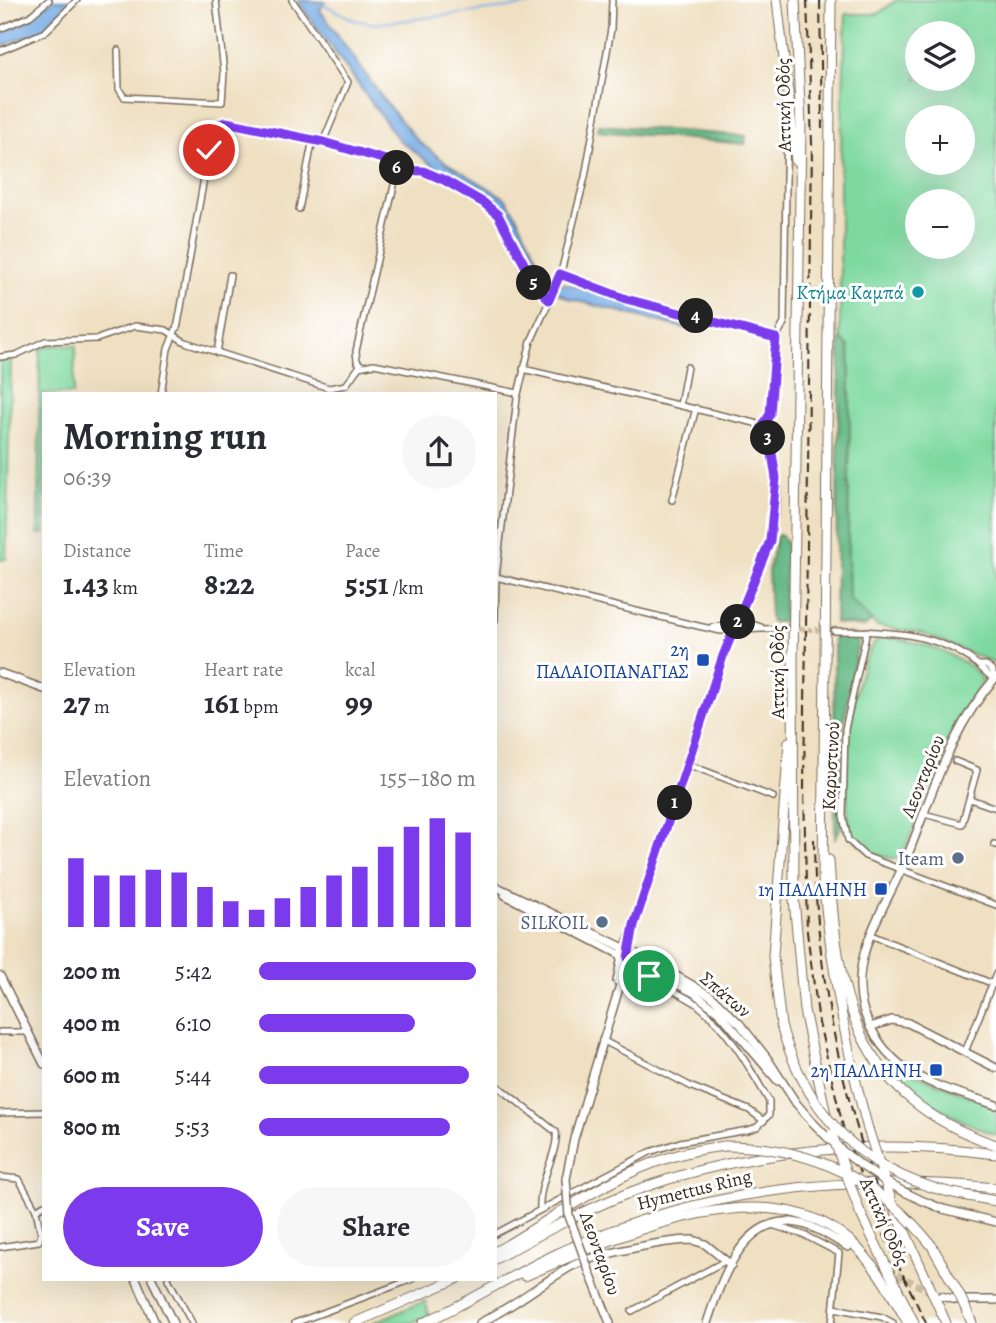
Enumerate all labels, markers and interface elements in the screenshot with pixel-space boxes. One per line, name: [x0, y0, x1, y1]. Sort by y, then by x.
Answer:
map controls: [905, 21, 975, 259]
button: layers: [905, 21, 975, 91]
street label: Αττική Οδός: [770, 58, 798, 153]
button: +: [905, 105, 975, 175]
pin: [179, 120, 239, 180]
icon: check: [190, 131, 228, 169]
pin: 6: [380, 150, 414, 186]
text: 6: [392, 154, 401, 180]
button: −: [905, 189, 975, 259]
pin: 5: [516, 266, 552, 300]
text: 5: [529, 269, 538, 295]
place label: Kτήμα Καμπά: [796, 280, 904, 306]
marker: Kτήμα Καμπά: [910, 284, 926, 300]
pin: 4: [678, 298, 714, 334]
text: 4: [691, 302, 700, 328]
text: Morning run: [63, 410, 267, 462]
button: share: [402, 415, 476, 489]
pin: 3: [750, 420, 786, 456]
text: 3: [763, 424, 772, 450]
text: 06:39: [63, 462, 111, 493]
text: Distance: [63, 538, 131, 564]
text: Time: [204, 538, 243, 564]
text: Pace: [345, 538, 380, 564]
text: 1.43: [63, 564, 109, 604]
text: 8:22: [204, 564, 255, 604]
text: 5:51: [345, 564, 389, 604]
text: km: [109, 575, 138, 601]
text: /km: [389, 575, 424, 601]
pin: 2: [720, 604, 756, 640]
text: 2: [733, 608, 742, 634]
street label: Αττική Οδός: [765, 625, 791, 720]
place label: 2η ΠΑΛΑΙΟΠΑΝΑΓΙΑΣ: [536, 637, 689, 685]
marker: 2η ΠΑΛΑΙΟΠΑΝΑΓΙΑΣ: [695, 652, 711, 668]
text: Elevation: [63, 657, 136, 683]
text: Heart rate: [204, 657, 283, 683]
text: kcal: [345, 657, 375, 683]
text: 27: [63, 683, 90, 723]
text: 161: [204, 683, 240, 723]
text: 99: [345, 683, 373, 723]
text: m: [90, 694, 110, 720]
text: bpm: [240, 694, 279, 720]
street label: Καρυστινού: [816, 721, 846, 811]
street label: Λεονταρίου: [894, 731, 951, 823]
text: Elevation: [63, 763, 151, 794]
text: 155–180 m: [379, 763, 476, 794]
pin: 1: [658, 786, 692, 820]
text: 1: [671, 789, 678, 815]
place label: Iteam: [898, 846, 944, 872]
marker: Iteam: [950, 850, 966, 866]
place label: 1η ΠΑΛΛΗΝΗ: [758, 877, 867, 903]
marker: 1η ΠΑΛΛΗΝΗ: [873, 881, 889, 897]
place label: SILKOIL: [521, 910, 588, 936]
marker: SILKOIL: [594, 914, 610, 930]
pin: [619, 946, 679, 1006]
text: 200 m: [63, 956, 121, 987]
text: 5:42: [175, 956, 212, 987]
icon: arrive: [630, 957, 668, 995]
street label: Σπάτων: [694, 966, 757, 1024]
text: 400 m: [63, 1008, 120, 1039]
text: 6:10: [175, 1008, 211, 1039]
place label: 2η ΠΑΛΛΗΝΗ: [811, 1058, 922, 1084]
text: 600 m: [63, 1060, 120, 1091]
text: 5:44: [175, 1060, 211, 1091]
marker: 2η ΠΑΛΛΗΝΗ: [928, 1062, 944, 1078]
text: 800 m: [63, 1112, 120, 1143]
text: 5:53: [175, 1112, 210, 1143]
street label: Hymettus Ring: [634, 1163, 755, 1217]
street label: Αττική Οδός: [853, 1172, 915, 1270]
button: Save: [63, 1187, 263, 1267]
button: Share: [277, 1187, 476, 1267]
street label: Λεονταρίου: [573, 1207, 627, 1299]

